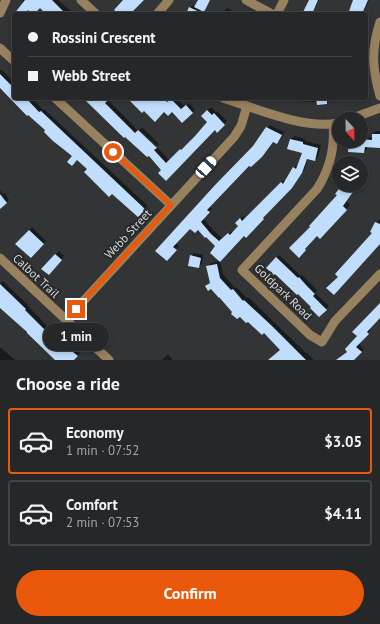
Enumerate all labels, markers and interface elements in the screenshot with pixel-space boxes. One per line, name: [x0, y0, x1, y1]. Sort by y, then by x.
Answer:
text: Rossini Crescent: [52, 28, 156, 47]
text: Webb Street: [52, 66, 130, 85]
north arrow: [332, 112, 368, 148]
map controls: [332, 112, 368, 192]
route start: [104, 143, 122, 161]
car: [194, 154, 218, 180]
button: layers: [332, 156, 368, 192]
street label: Webb Street: [101, 206, 154, 262]
street label: Calbot Trail: [10, 250, 63, 301]
street label: Goldpark Road: [251, 260, 315, 323]
route end: [67, 300, 85, 318]
callout: 1 min: [43, 323, 109, 351]
text: 1 min: [60, 328, 92, 345]
text: Choose a ride: [16, 372, 120, 395]
icon: car: [18, 423, 54, 459]
text: Economy: [66, 423, 124, 442]
text: $3.05: [324, 432, 362, 451]
text: 1 min · 07:52: [66, 442, 139, 459]
icon: car: [18, 495, 54, 531]
text: Comfort: [66, 495, 118, 514]
text: $4.11: [324, 504, 362, 523]
text: 2 min · 07:53: [66, 514, 139, 531]
button: Confirm: [16, 570, 364, 616]

